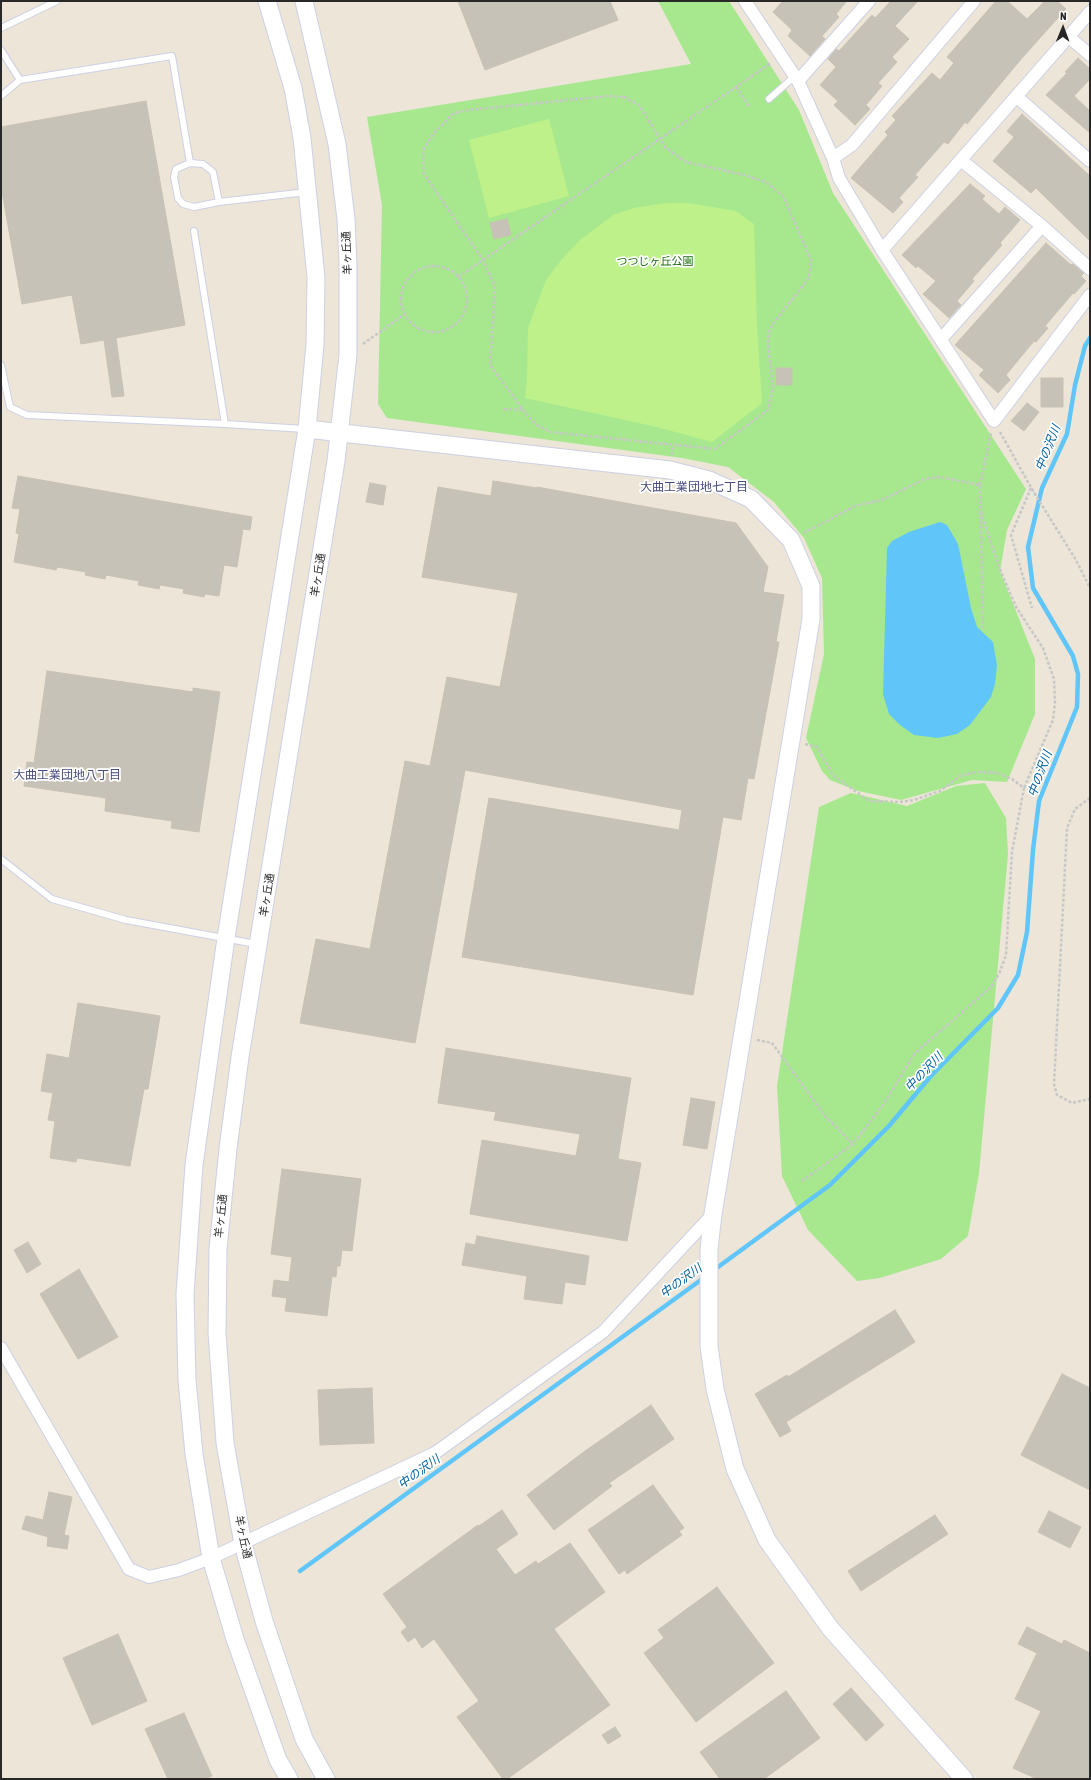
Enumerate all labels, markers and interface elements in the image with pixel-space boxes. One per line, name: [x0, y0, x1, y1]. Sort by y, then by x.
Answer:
north arrow: [1043, 8, 1083, 48]
text: N: [1060, 10, 1067, 22]
street label: 羊ヶ丘通: [340, 231, 354, 275]
park label: つつじヶ丘公園: [617, 255, 693, 269]
water label: 中の沢川: [1032, 423, 1064, 473]
district label: 大曲工業団地七丁目: [640, 480, 748, 494]
street label: 羊ヶ丘通: [308, 552, 328, 598]
water label: 中の沢川: [1025, 749, 1055, 799]
district label: 大曲工業団地八丁目: [13, 768, 121, 782]
street label: 羊ヶ丘通: [257, 872, 277, 918]
water label: 中の沢川: [902, 1050, 946, 1094]
street label: 羊ヶ丘通: [212, 1193, 230, 1239]
water label: 中の沢川: [657, 1261, 705, 1301]
water label: 中の沢川: [395, 1452, 443, 1492]
street label: 羊ヶ丘通: [232, 1514, 254, 1560]

